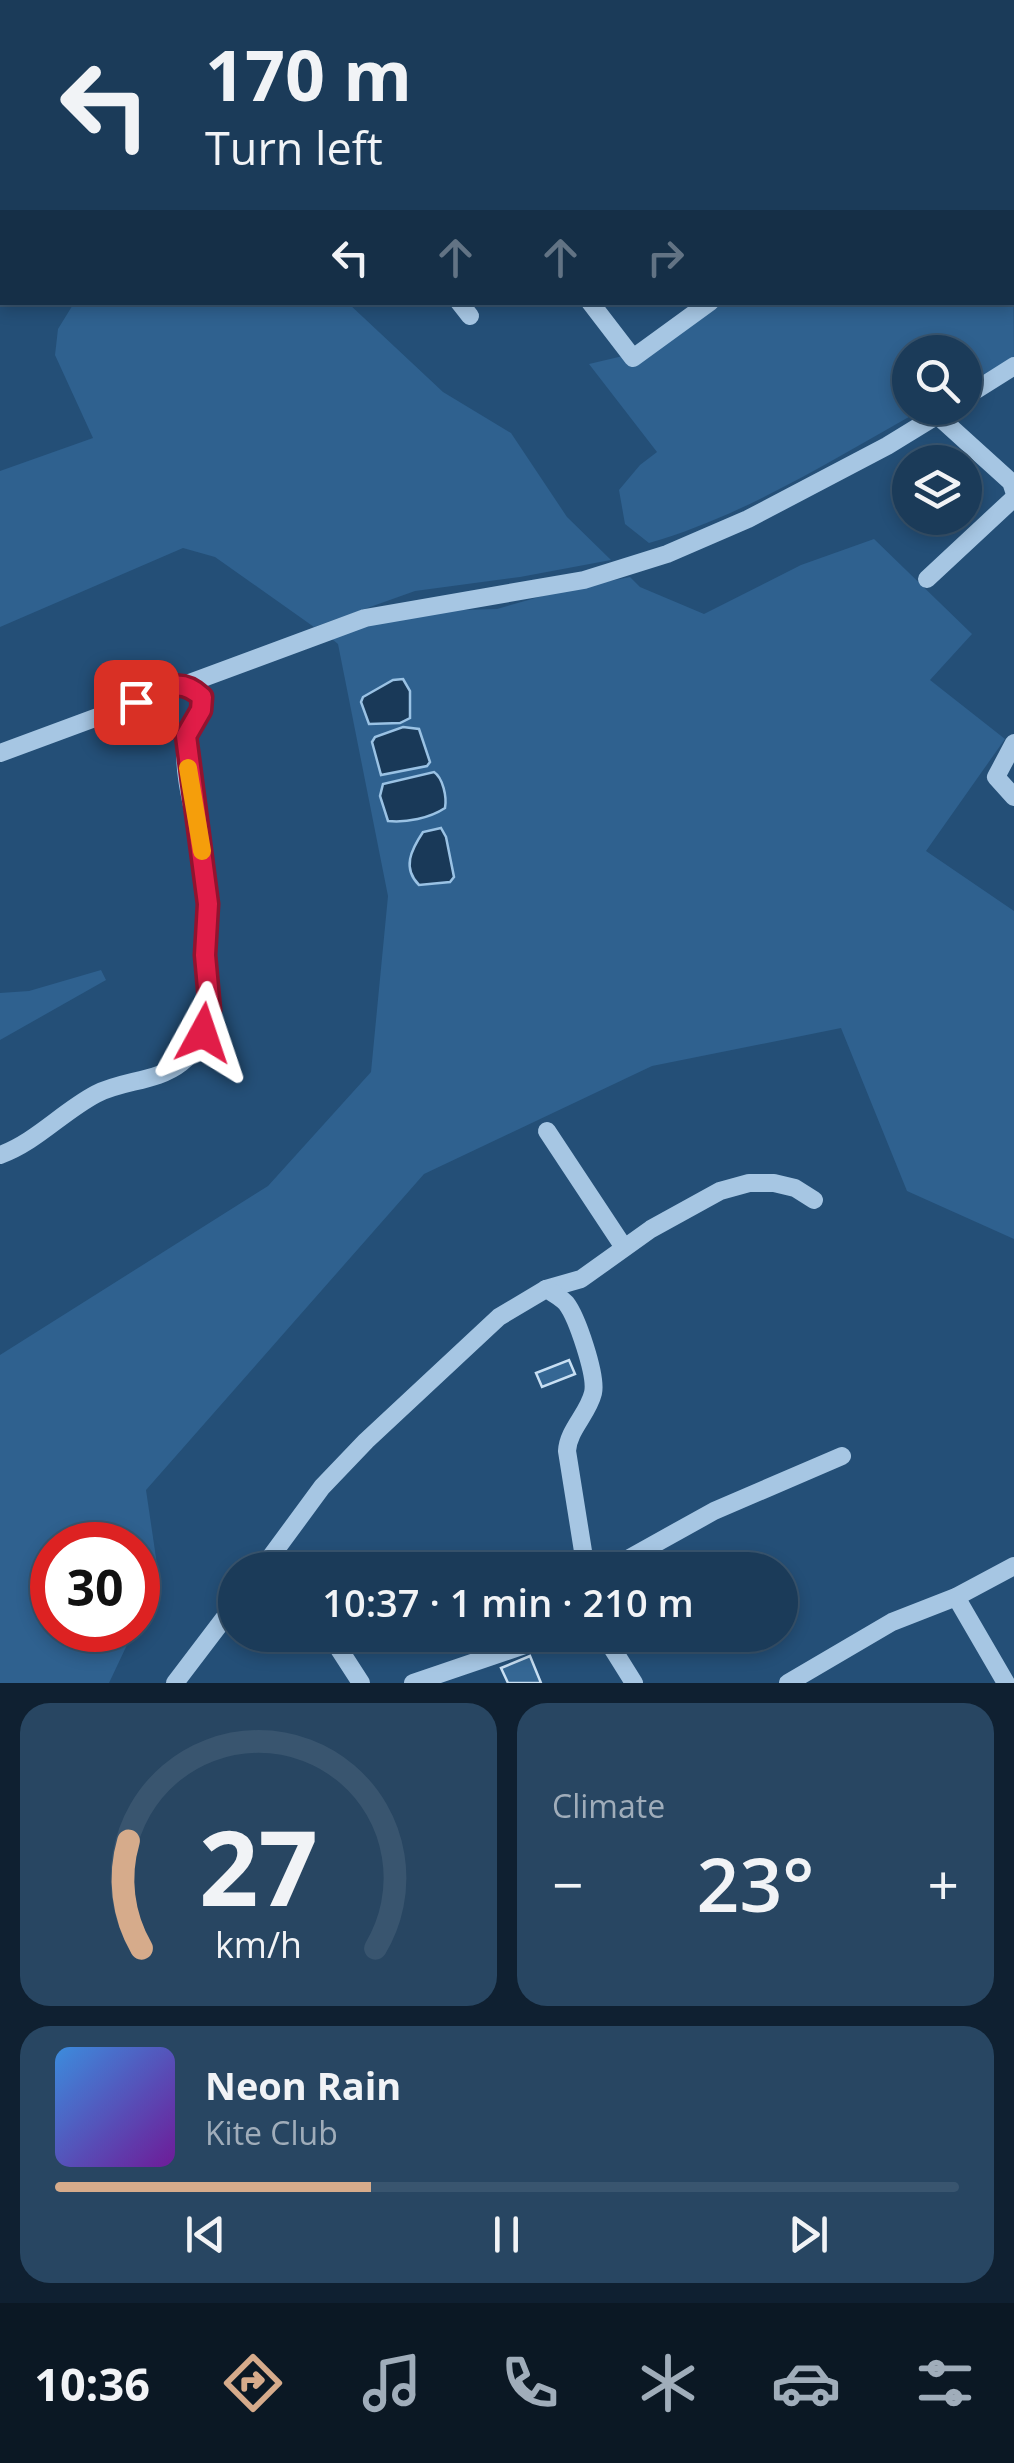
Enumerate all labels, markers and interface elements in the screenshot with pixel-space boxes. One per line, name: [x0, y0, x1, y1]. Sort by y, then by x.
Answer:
text: 170 m: [205, 26, 412, 122]
icon: left: [40, 40, 170, 170]
text: Turn left: [205, 117, 383, 178]
icon: left: [323, 230, 378, 285]
icon: ahead: [428, 230, 483, 285]
icon: ahead: [533, 230, 588, 285]
icon: right: [638, 230, 693, 285]
map controls: [892, 335, 982, 535]
button: search: [892, 335, 982, 425]
button: layers: [892, 445, 982, 535]
pin: [94, 660, 179, 745]
icon: arrive: [109, 675, 164, 730]
position arrow: [151, 981, 255, 1085]
speed limit sign: 30: [30, 1522, 160, 1652]
text: 10:37 · 1 min · 210 m: [322, 1576, 694, 1628]
text: Climate: [552, 1784, 665, 1827]
text: 27: [199, 1795, 318, 1936]
text: 23°: [697, 1832, 814, 1934]
text: −: [552, 1846, 583, 1921]
text: +: [928, 1846, 959, 1921]
text: km/h: [215, 1920, 302, 1968]
text: Neon Rain: [205, 2059, 401, 2111]
text: Kite Club: [205, 2111, 338, 2154]
icon: previous: [178, 2207, 233, 2262]
icon: pause: [479, 2207, 534, 2262]
icon: next: [781, 2207, 836, 2262]
icon: directions: [218, 2348, 288, 2418]
icon: music: [357, 2348, 427, 2418]
icon: phone: [495, 2348, 565, 2418]
icon: climate: [633, 2348, 703, 2418]
icon: car: [771, 2348, 841, 2418]
icon: filters: [910, 2348, 980, 2418]
text: 10:36: [34, 2353, 150, 2414]

